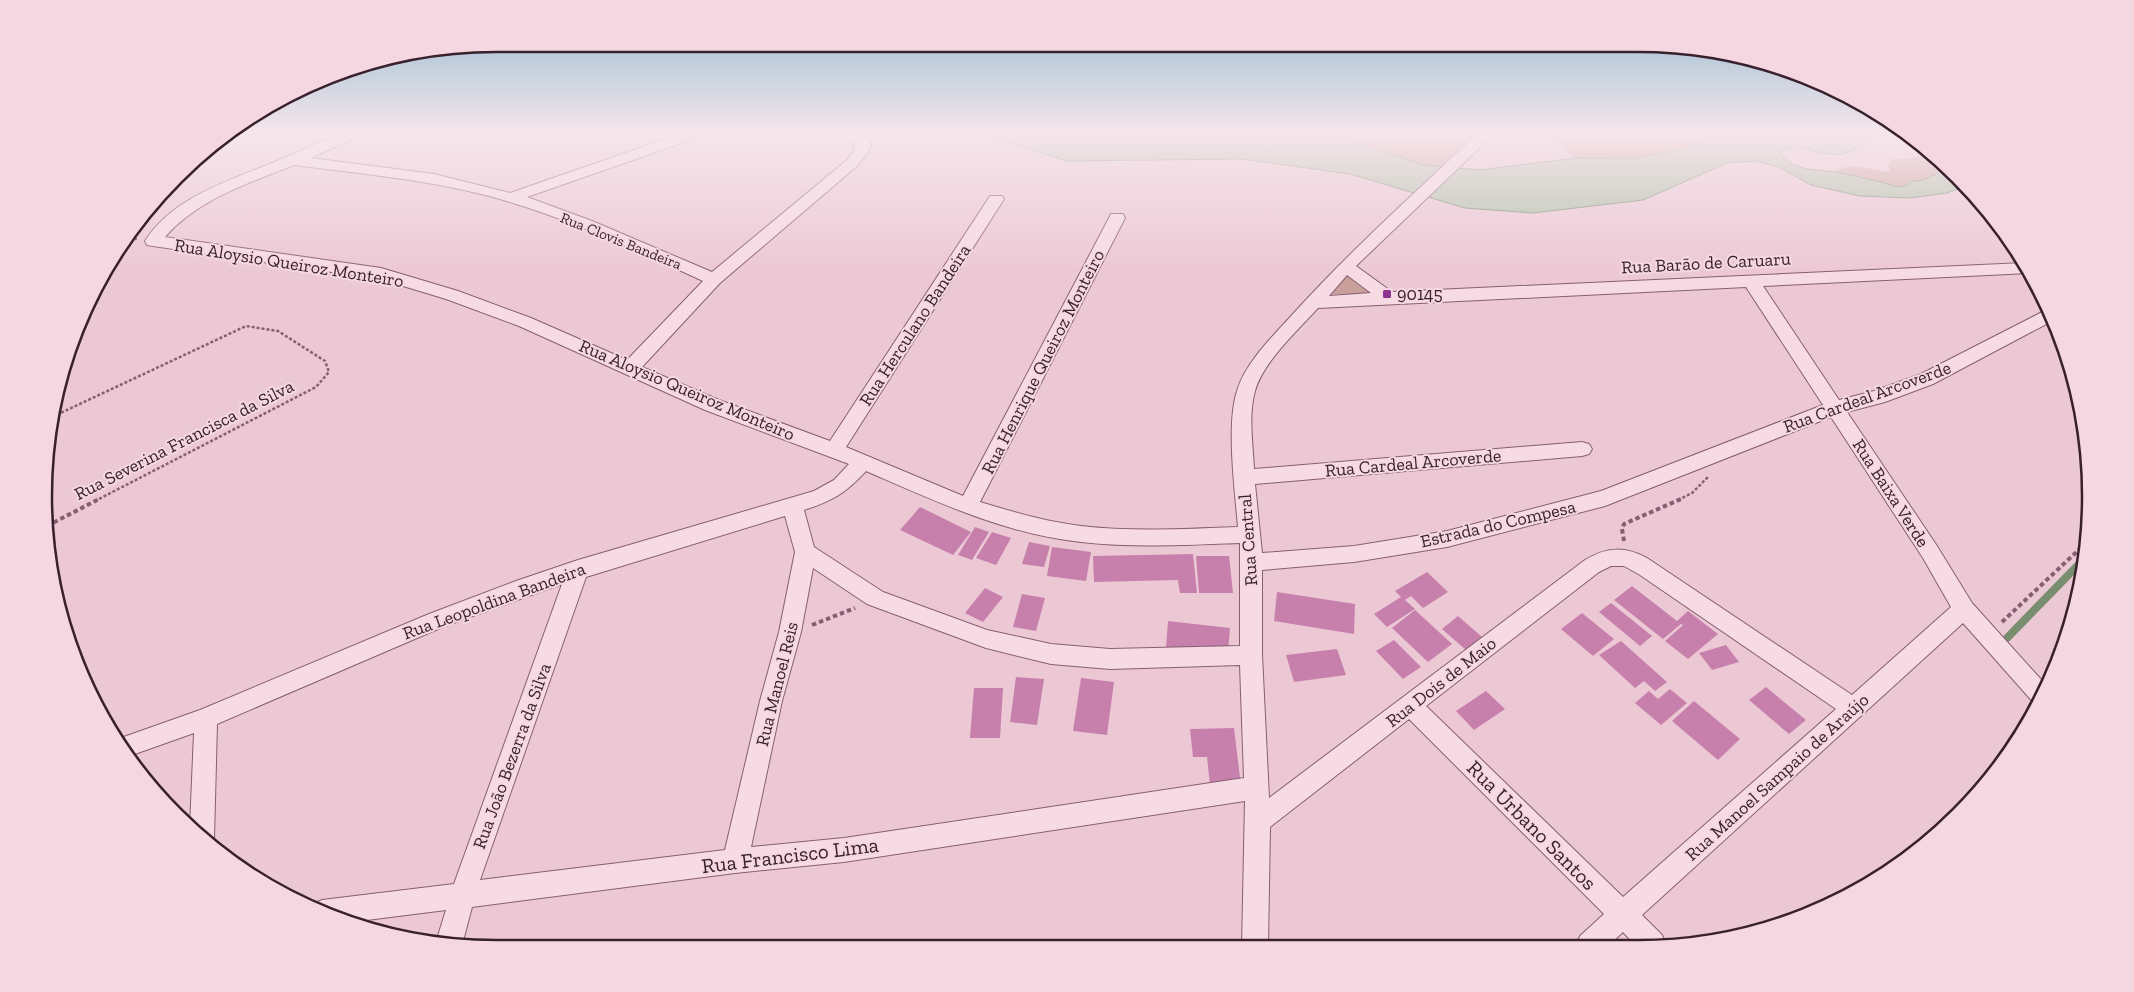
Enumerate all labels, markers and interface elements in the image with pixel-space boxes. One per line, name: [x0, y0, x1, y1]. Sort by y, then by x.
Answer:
street label: Rua Clovis Bandeira: [558, 208, 684, 274]
street label: Rua Aloysio Queiroz Monteiro: [173, 234, 405, 292]
street label: Rua Herculano Bandeira: [855, 240, 976, 410]
street label: Rua Henrique Queiroz Monteiro: [977, 246, 1109, 478]
street label: Rua Barão de Caruaru: [1621, 248, 1791, 278]
place label: 90145: [1397, 283, 1443, 305]
marker: 90145: [1381, 288, 1393, 300]
street label: Rua Aloysio Queiroz Monteiro: [576, 335, 798, 445]
street label: Rua Cardeal Arcoverde: [1780, 356, 1954, 438]
street label: Rua Severina Francisca da Silva: [71, 375, 298, 505]
street label: Rua Baixa Verde: [1848, 435, 1934, 551]
street label: Rua Cardeal Arcoverde: [1324, 444, 1502, 482]
street label: Rua Central: [1234, 493, 1262, 587]
street label: Estrada do Compesa: [1418, 495, 1578, 553]
street label: Rua Leopoldina Bandeira: [400, 558, 589, 644]
street label: Rua Manoel Reis: [751, 619, 803, 749]
street label: Rua Dois de Maio: [1381, 632, 1501, 732]
street label: Rua João Bezerra da Silva: [468, 660, 556, 852]
street label: Rua Manoel Sampaio de Araújo: [1681, 689, 1873, 865]
street label: Rua Urbano Santos: [1462, 755, 1602, 895]
street label: Rua Francisco Lima: [700, 832, 880, 878]

